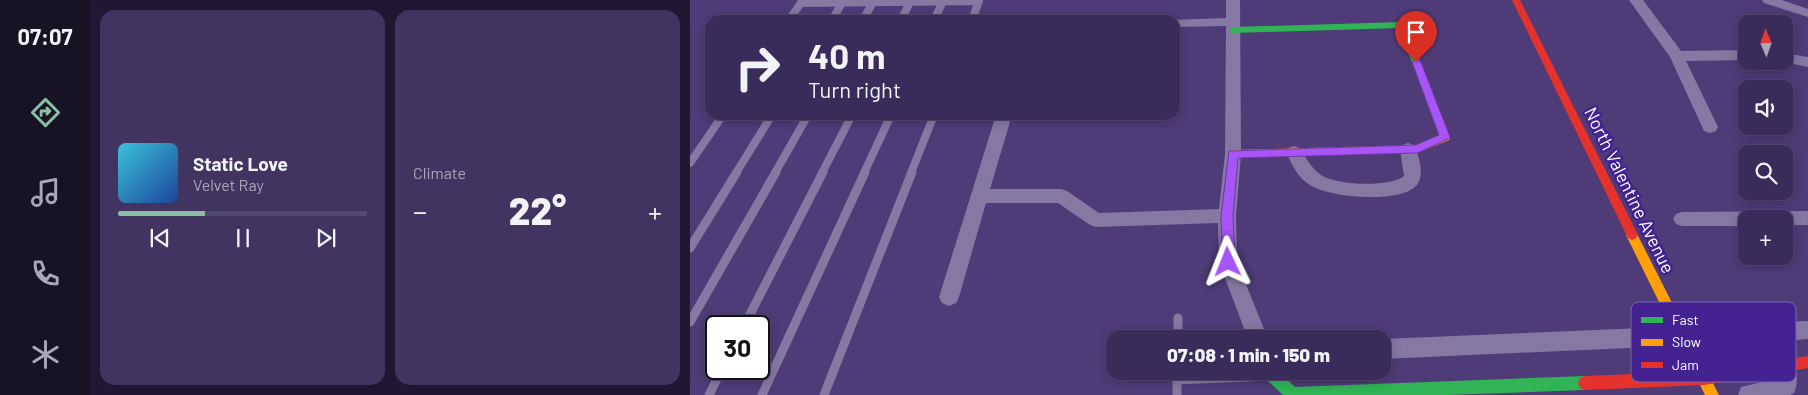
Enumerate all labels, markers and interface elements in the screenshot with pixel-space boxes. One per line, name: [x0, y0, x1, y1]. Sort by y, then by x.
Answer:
pin: [1395, 11, 1437, 62]
north arrow: [1738, 15, 1792, 70]
map controls: [1738, 15, 1793, 265]
icon: arrive: [1402, 18, 1430, 46]
text: 07:07: [18, 23, 72, 49]
text: 40 m: [808, 34, 885, 76]
icon: right: [725, 35, 790, 100]
text: Turn right: [808, 76, 901, 102]
button: sound: [1738, 80, 1793, 135]
icon: directions: [28, 95, 63, 130]
street label: North Valentine Avenue: [1580, 103, 1680, 277]
button: search: [1738, 145, 1793, 200]
text: Static Love: [193, 152, 288, 175]
text: Climate: [413, 163, 466, 182]
icon: music: [28, 175, 63, 210]
text: Velvet Ray: [193, 175, 264, 194]
text: 22°: [509, 187, 566, 233]
text: −: [413, 194, 427, 228]
text: +: [648, 194, 662, 228]
button: +: [1738, 210, 1793, 265]
icon: previous: [146, 224, 174, 252]
icon: pause: [229, 224, 257, 252]
icon: next: [312, 224, 340, 252]
position arrow: [1201, 235, 1253, 287]
icon: phone: [28, 256, 63, 291]
legend: [1631, 302, 1796, 382]
text: Fast: [1672, 311, 1698, 328]
speed limit sign: 30: [705, 315, 770, 380]
text: Slow: [1672, 333, 1701, 350]
icon: climate: [28, 337, 63, 372]
text: 07:08 · 1 min · 150 m: [1167, 343, 1330, 366]
text: Jam: [1672, 356, 1699, 373]

